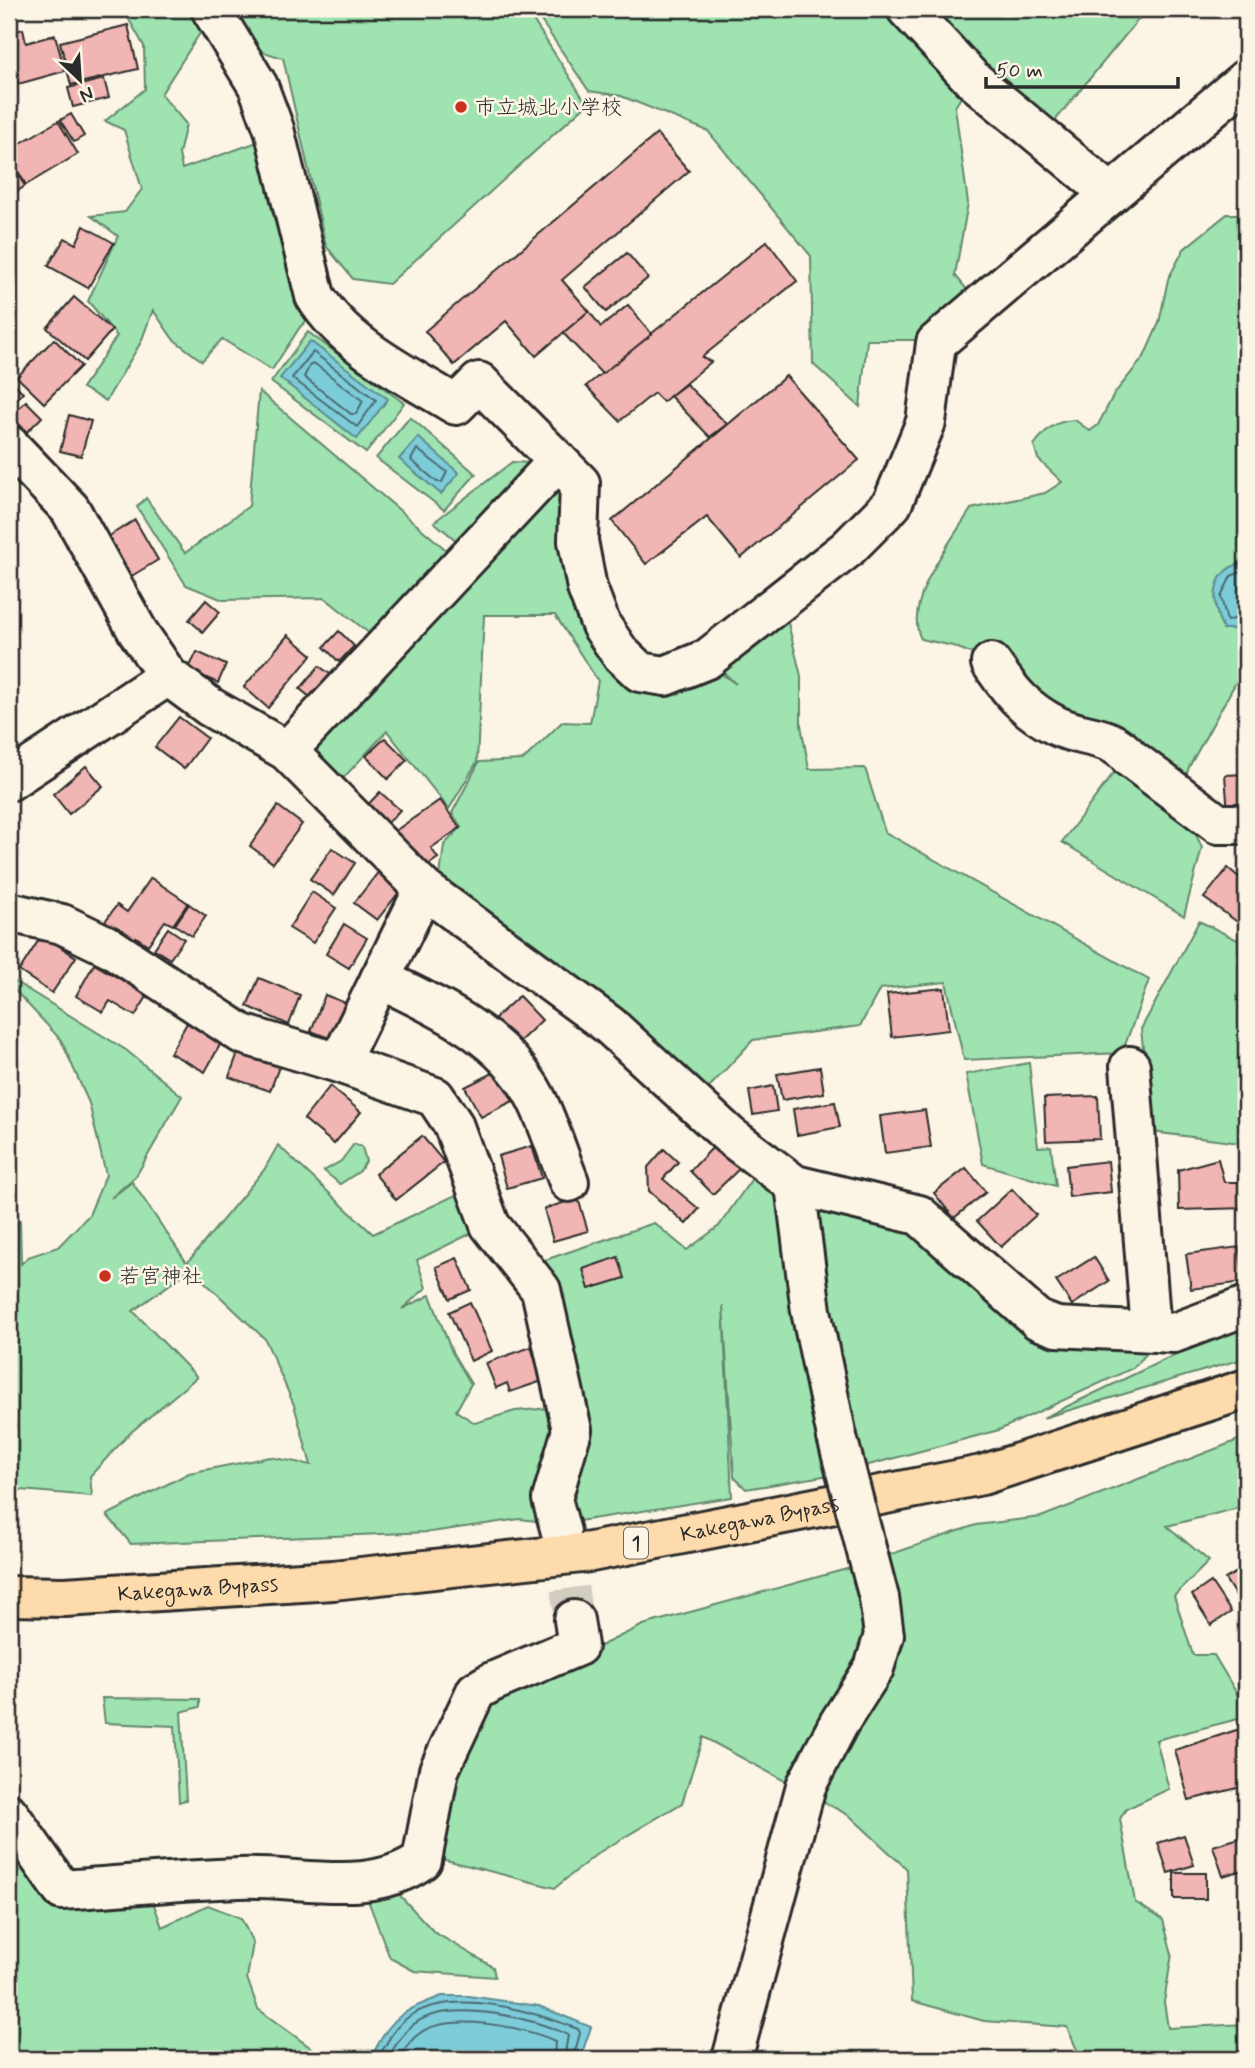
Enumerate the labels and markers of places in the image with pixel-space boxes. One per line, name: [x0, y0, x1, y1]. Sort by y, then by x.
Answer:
place label: 市立城北小学校: [475, 94, 622, 122]
marker: 市立城北小学校: [453, 99, 469, 115]
place label: 若宮神社: [119, 1263, 203, 1291]
marker: 若宮神社: [97, 1268, 113, 1284]

